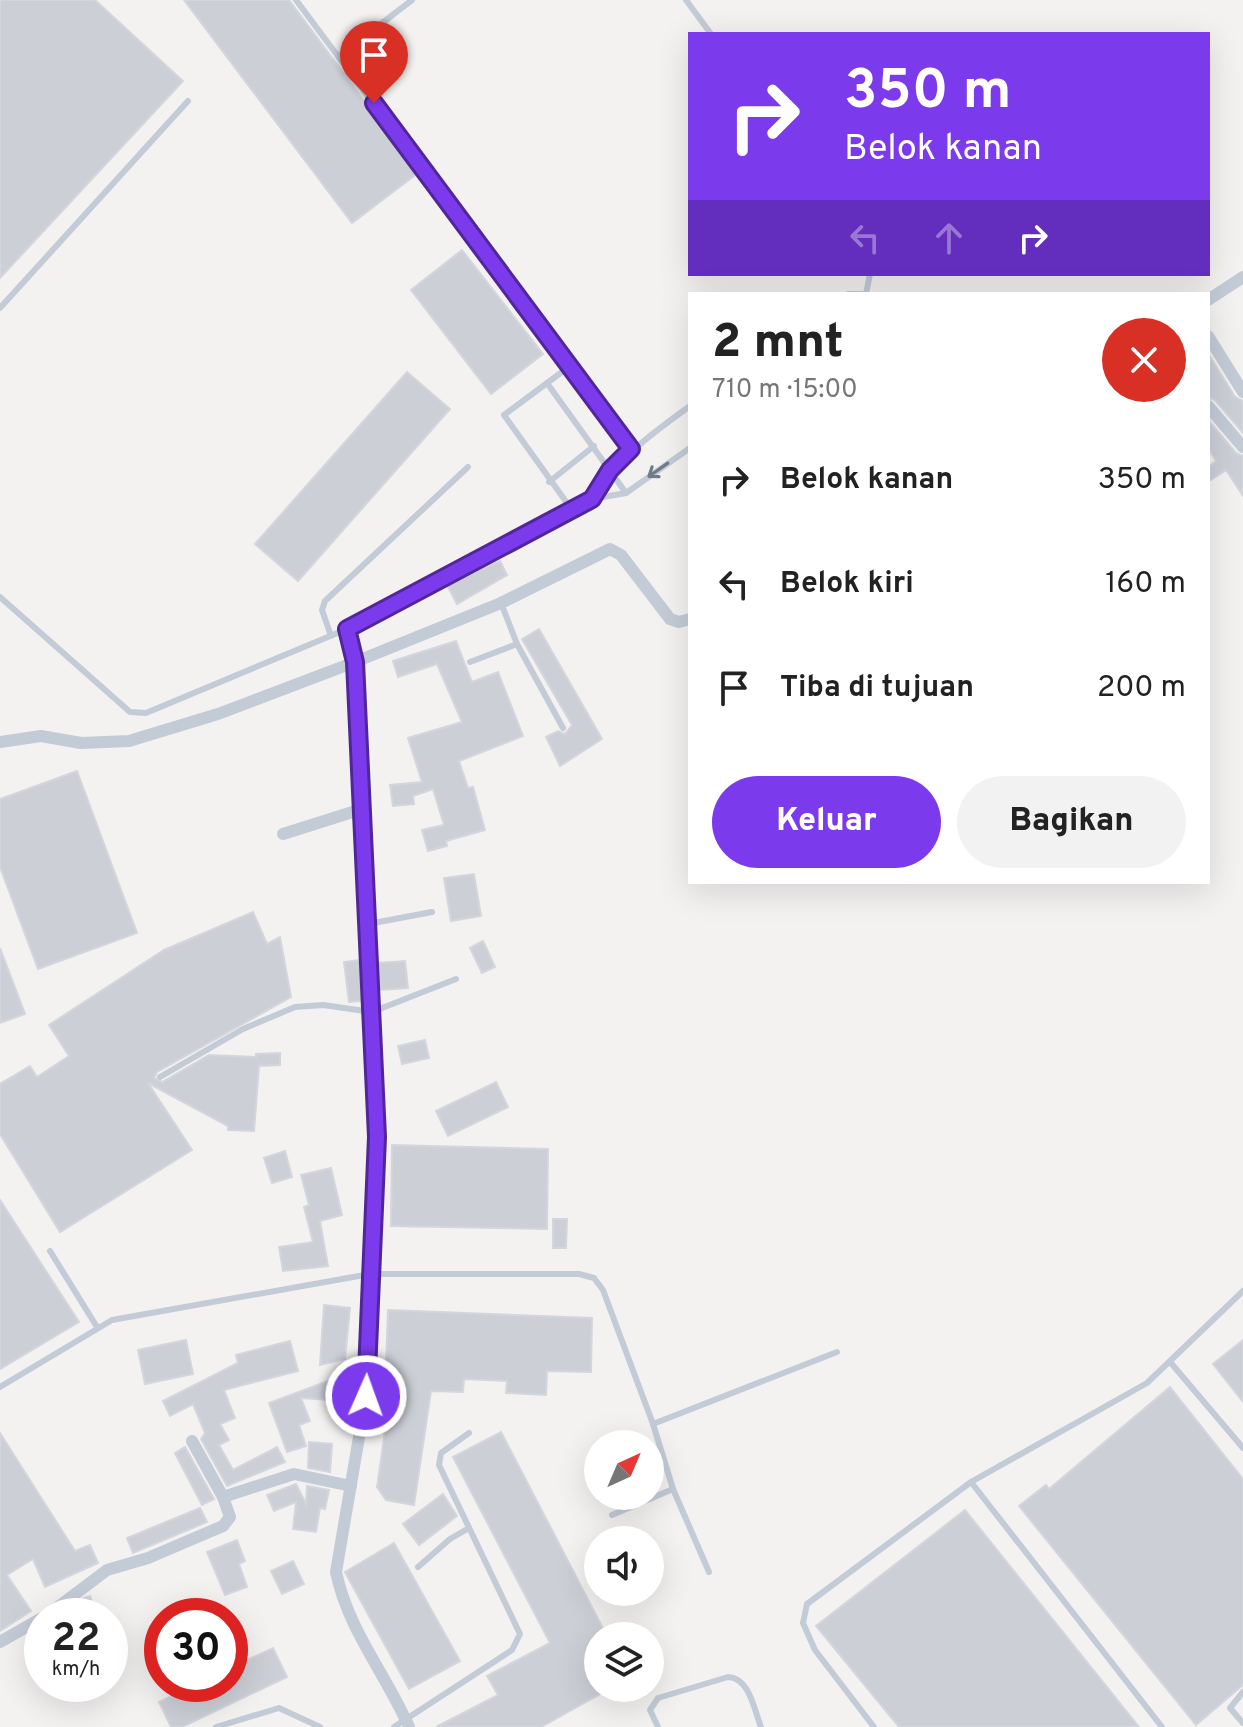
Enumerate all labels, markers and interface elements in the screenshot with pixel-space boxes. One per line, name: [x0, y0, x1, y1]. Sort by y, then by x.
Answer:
pin: [340, 21, 408, 103]
icon: arrive: [352, 33, 396, 77]
text: 350 m: [844, 58, 1012, 128]
icon: right: [712, 64, 816, 168]
text: Belok kanan: [844, 127, 1042, 173]
icon: left: [843, 216, 887, 260]
icon: ahead: [927, 216, 971, 260]
icon: right: [1011, 216, 1055, 260]
text: 2 mnt: [712, 314, 843, 374]
button: close: [1102, 318, 1186, 402]
text: 710 m · 15:00: [712, 374, 858, 407]
icon: right: [712, 458, 756, 502]
one-way arrow: [648, 462, 670, 478]
text: Belok kanan: [780, 462, 953, 499]
text: 350 m: [1098, 462, 1186, 499]
icon: left: [712, 562, 756, 606]
text: Belok kiri: [780, 566, 914, 603]
text: 160 m: [1105, 566, 1186, 603]
icon: arrive: [712, 666, 756, 710]
text: Tiba di tujuan: [780, 670, 974, 707]
text: 200 m: [1097, 670, 1186, 707]
button: Keluar: [712, 776, 941, 868]
button: Bagikan: [957, 776, 1186, 868]
position arrow: [324, 1354, 408, 1438]
north arrow: [584, 1430, 664, 1510]
map controls: [584, 1430, 664, 1702]
button: sound: [584, 1526, 664, 1606]
speed limit sign: 30: [144, 1598, 248, 1702]
text: 22: [52, 1615, 100, 1665]
button: layers: [584, 1622, 664, 1702]
text: km/h: [52, 1657, 100, 1683]

